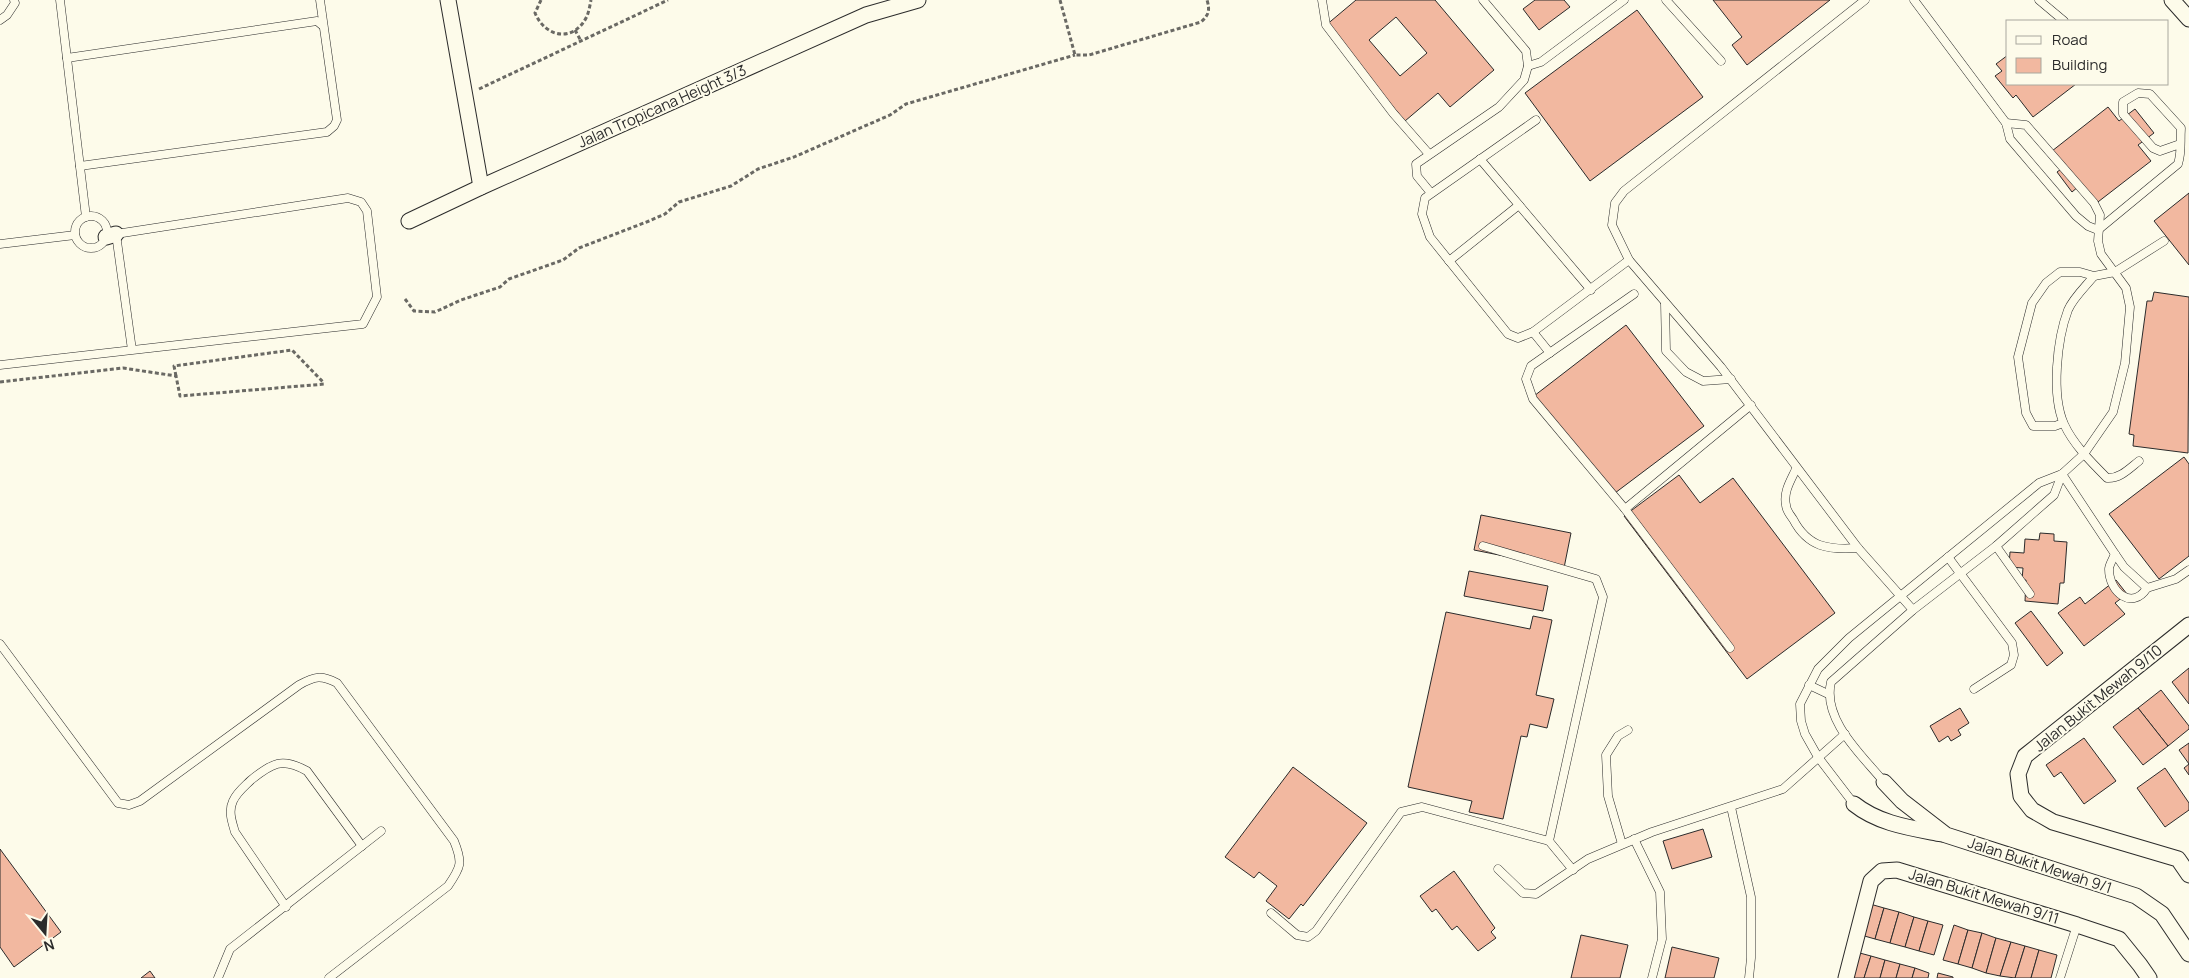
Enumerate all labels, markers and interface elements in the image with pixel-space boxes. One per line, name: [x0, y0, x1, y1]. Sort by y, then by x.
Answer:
legend: [2006, 20, 2169, 85]
text: Road: [2052, 29, 2088, 50]
text: Building: [2052, 54, 2107, 75]
street label: Jalan Tropicana Height 3/3: [574, 59, 750, 153]
street label: Jalan Bukit Mewah 9/10: [2029, 640, 2167, 756]
street label: Jalan Bukit Mewah 9/1: [1965, 832, 2115, 898]
street label: Jalan Bukit Mewah 9/11: [1906, 863, 2062, 929]
north arrow: [20, 908, 70, 958]
text: N: [41, 935, 57, 956]

